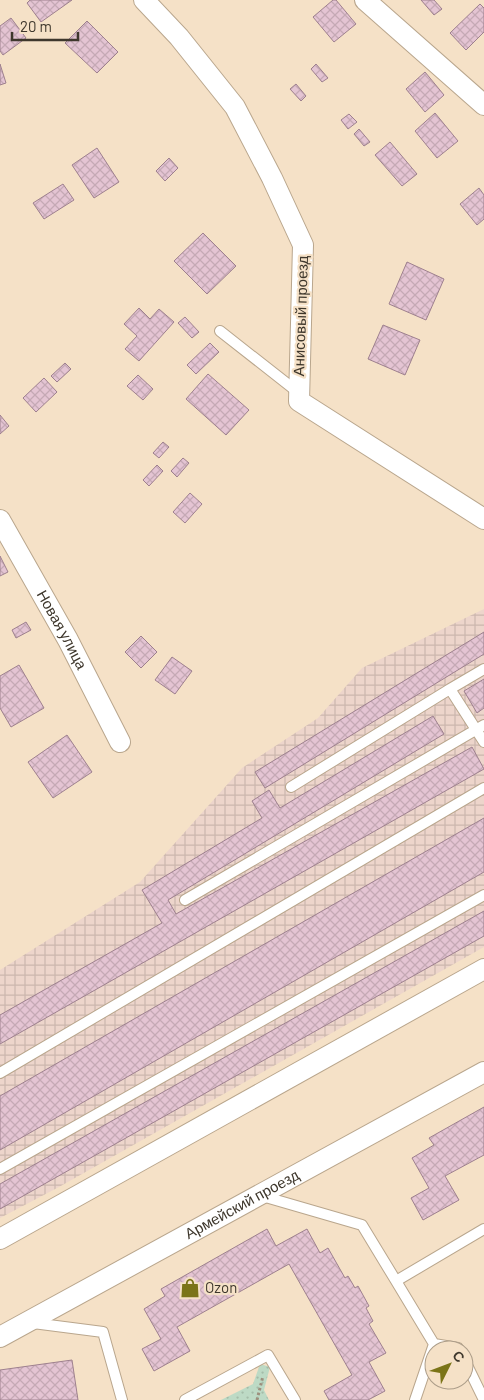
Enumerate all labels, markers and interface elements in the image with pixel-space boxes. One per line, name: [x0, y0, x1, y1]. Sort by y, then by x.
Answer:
scale bar: [12, 10, 79, 42]
text: 20 m: [20, 17, 52, 35]
street label: Анисовый проезд: [289, 255, 311, 377]
street label: Новая улица: [34, 587, 92, 673]
street label: Армейский проезд: [181, 1165, 302, 1242]
shop icon: Ozon: [179, 1277, 201, 1299]
place label: Ozon: [205, 1278, 237, 1296]
north arrow: [424, 1340, 474, 1390]
text: С: [449, 1347, 469, 1365]

